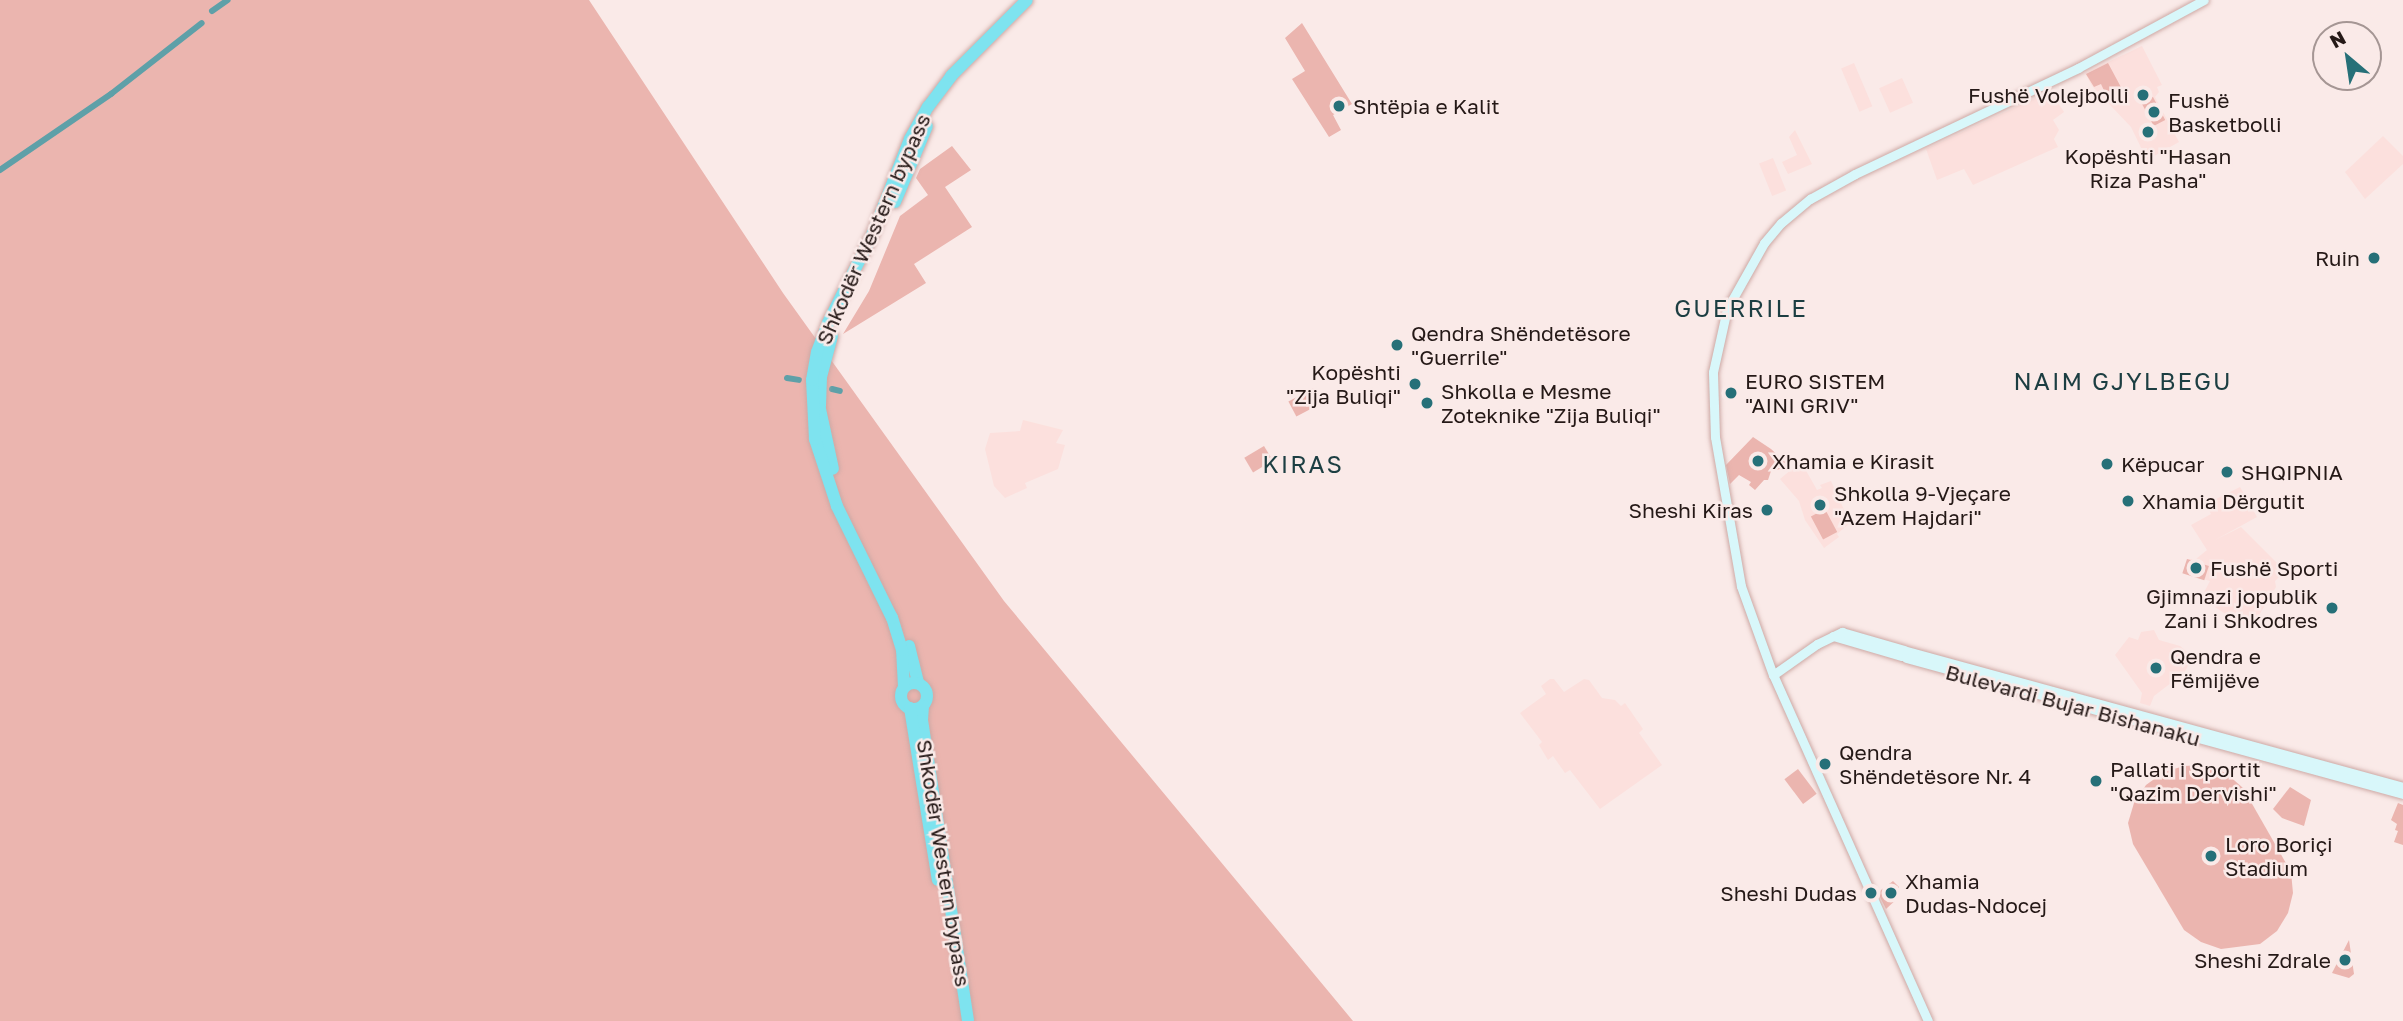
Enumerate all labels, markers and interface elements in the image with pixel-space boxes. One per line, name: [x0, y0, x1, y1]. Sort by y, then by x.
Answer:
north arrow: [2312, 21, 2382, 91]
text: N: [2326, 25, 2349, 53]
place label: Fushë Volejbolli: [1968, 82, 2129, 108]
marker: Fushë Volejbolli: [2135, 87, 2151, 103]
place label: Fushë Basketbolli: [2168, 87, 2282, 137]
place label: Shtëpia e Kalit: [1353, 93, 1500, 119]
marker: Shtëpia e Kalit: [1331, 98, 1347, 114]
marker: Fushë Basketbolli: [2146, 104, 2162, 120]
street label: Shkodër Western bypass: [811, 110, 935, 348]
marker: Kopështi "Hasan Riza Pasha": [2140, 124, 2156, 140]
place label: Kopështi "Hasan Riza Pasha": [2065, 143, 2231, 193]
place label: Ruin: [2315, 245, 2360, 271]
marker: Ruin: [2366, 250, 2382, 266]
district label: GUERRILE: [1675, 294, 1807, 322]
place label: Qendra Shëndetësore "Guerrile": [1411, 320, 1631, 370]
marker: Qendra Shëndetësore "Guerrile": [1389, 337, 1405, 353]
place label: Kopështi "Zija Buliqi": [1286, 359, 1401, 409]
district label: NAIM GJYLBEGU: [2015, 367, 2231, 395]
place label: EURO SISTEM "AINI GRIV": [1745, 368, 1885, 418]
marker: Kopështi "Zija Buliqi": [1407, 376, 1423, 392]
place label: Shkolla e Mesme Zoteknike "Zija Buliqi": [1441, 378, 1661, 428]
marker: EURO SISTEM "AINI GRIV": [1723, 385, 1739, 401]
marker: Shkolla e Mesme Zoteknike "Zija Buliqi": [1419, 395, 1435, 411]
place label: Xhamia e Kirasit: [1772, 448, 1935, 474]
district label: KIRAS: [1263, 450, 1343, 478]
place label: Këpucar: [2121, 451, 2204, 477]
marker: Xhamia e Kirasit: [1750, 453, 1766, 469]
marker: Këpucar: [2099, 456, 2115, 472]
place label: SHQIPNIA: [2241, 459, 2343, 485]
marker: SHQIPNIA: [2219, 464, 2235, 480]
place label: Shkolla 9-Vjeçare "Azem Hajdari": [1834, 480, 2011, 530]
place label: Xhamia Dërgutit: [2142, 488, 2305, 514]
marker: Xhamia Dërgutit: [2120, 493, 2136, 509]
place label: Sheshi Kiras: [1628, 497, 1753, 523]
marker: Shkolla 9-Vjeçare "Azem Hajdari": [1812, 497, 1828, 513]
marker: Sheshi Kiras: [1759, 502, 1775, 518]
place label: Fushë Sporti: [2210, 555, 2338, 581]
marker: Fushë Sporti: [2188, 560, 2204, 576]
place label: Gjimnazi jopublik Zani i Shkodres: [2146, 583, 2318, 633]
marker: Gjimnazi jopublik Zani i Shkodres: [2324, 600, 2340, 616]
place label: Qendra e Fëmijëve: [2170, 643, 2261, 693]
street label: Bulevardi Bujar Bishanaku: [1943, 659, 2203, 751]
marker: Qendra e Fëmijëve: [2148, 660, 2164, 676]
street label: Shkodër Western bypass: [912, 738, 976, 988]
place label: Qendra Shëndetësore Nr. 4: [1839, 739, 2031, 789]
marker: Qendra Shëndetësore Nr. 4: [1817, 756, 1833, 772]
place label: Pallati i Sportit "Qazim Dervishi": [2110, 756, 2277, 806]
marker: Pallati i Sportit "Qazim Dervishi": [2088, 773, 2104, 789]
place label: Loro Boriçi Stadium: [2225, 831, 2333, 881]
marker: Loro Boriçi Stadium: [2203, 848, 2219, 864]
place label: Xhamia Dudas-Ndocej: [1905, 868, 2047, 918]
place label: Sheshi Dudas: [1720, 880, 1857, 906]
marker: Sheshi Dudas: [1863, 885, 1879, 901]
marker: Xhamia Dudas-Ndocej: [1883, 885, 1899, 901]
place label: Sheshi Zdrale: [2194, 947, 2331, 973]
marker: Sheshi Zdrale: [2337, 952, 2353, 968]

